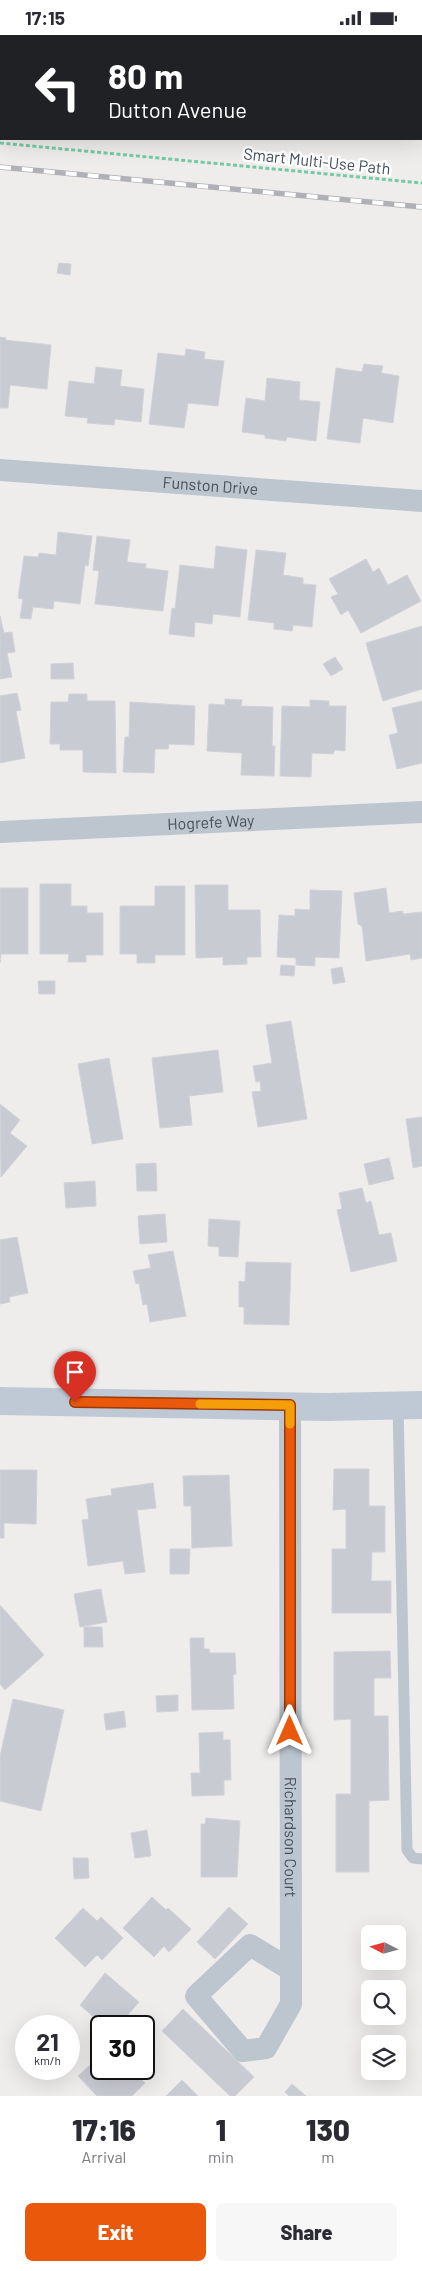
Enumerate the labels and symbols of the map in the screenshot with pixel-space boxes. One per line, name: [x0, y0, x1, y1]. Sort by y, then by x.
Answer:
street label: Smart Multi-Use Path: [243, 143, 391, 178]
street label: Funston Drive: [162, 472, 259, 498]
street label: Hogrefe Way: [167, 810, 255, 833]
pin: [54, 1351, 96, 1402]
position arrow: [263, 1704, 315, 1756]
street label: Richardson Court: [282, 1777, 301, 1897]
north arrow: [361, 1925, 406, 1970]
speed limit sign: 30: [90, 2015, 155, 2080]

